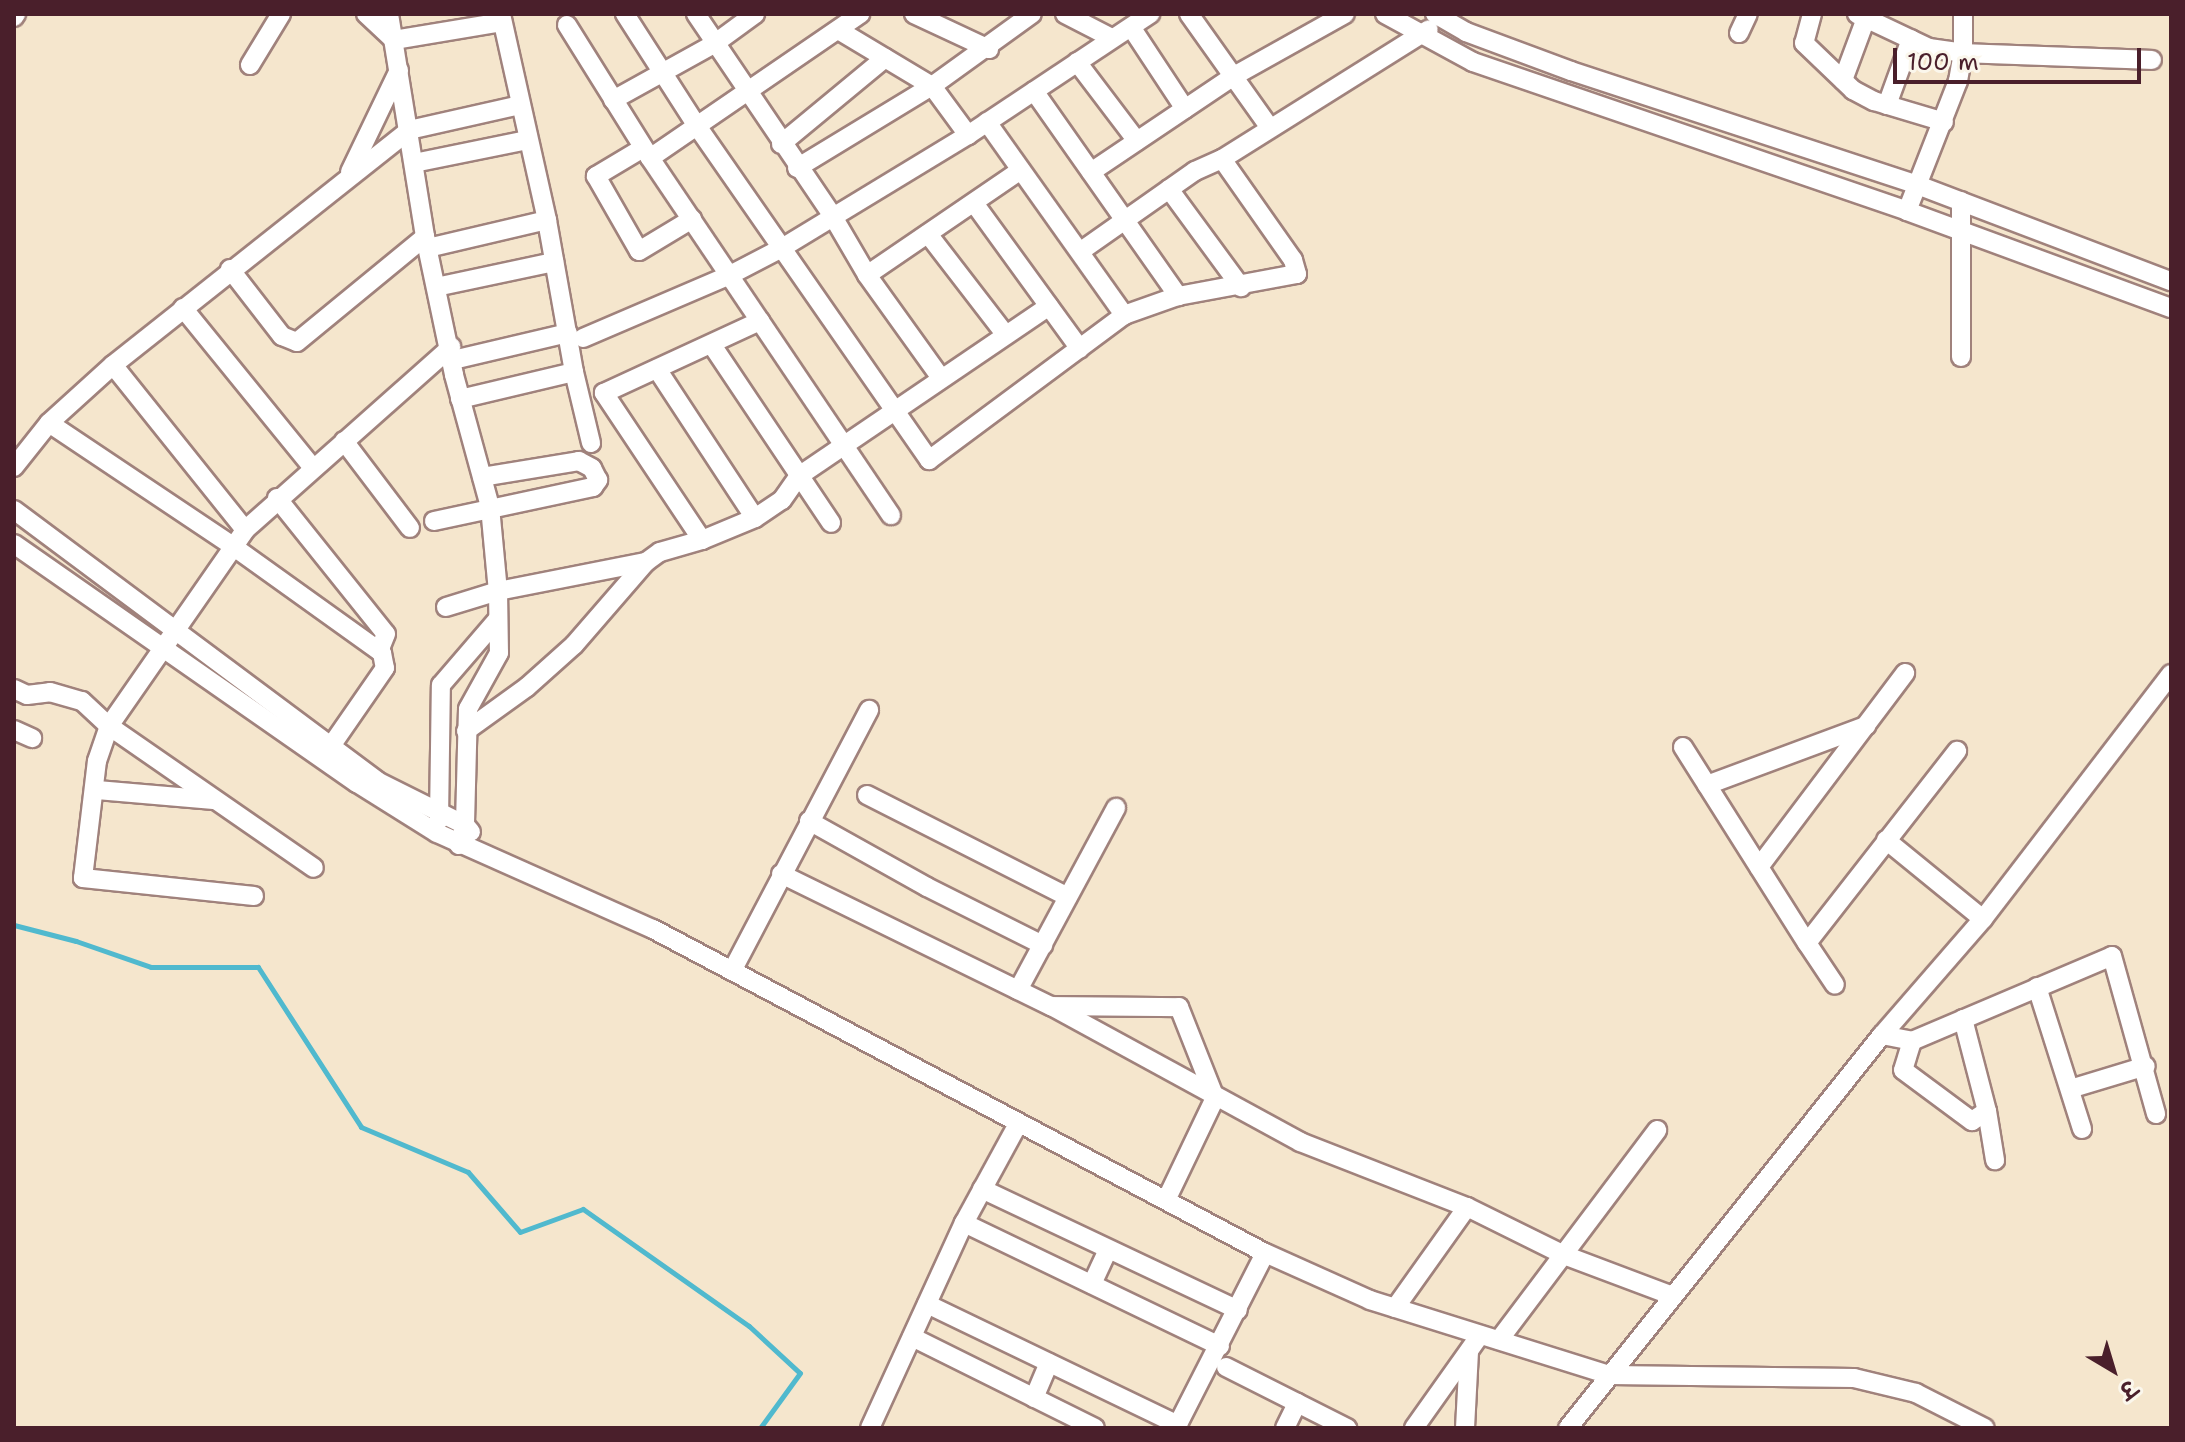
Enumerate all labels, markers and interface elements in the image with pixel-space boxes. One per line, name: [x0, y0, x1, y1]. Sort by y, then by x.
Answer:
scale bar: [1897, 32, 2145, 82]
text: 100 m: [1907, 46, 1979, 78]
north arrow: [2073, 1330, 2153, 1410]
text: उ: [2113, 1373, 2143, 1405]

